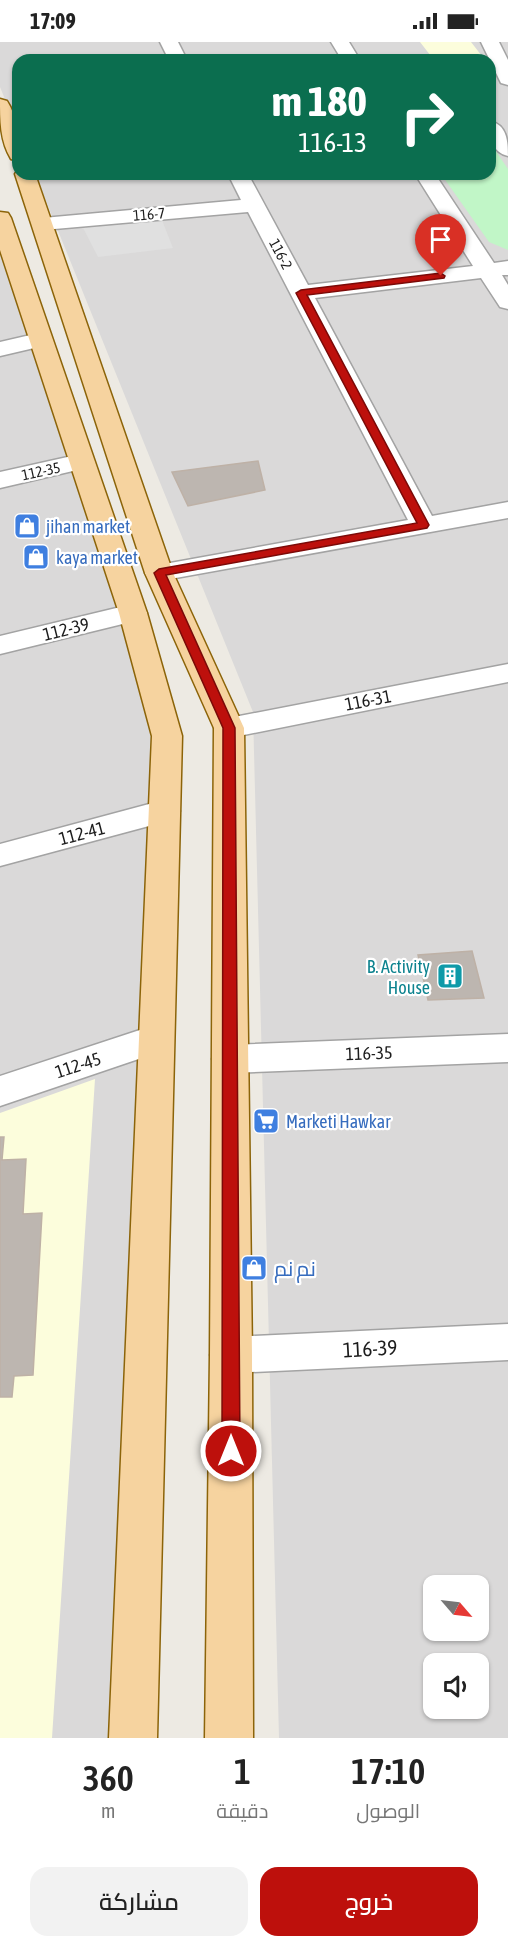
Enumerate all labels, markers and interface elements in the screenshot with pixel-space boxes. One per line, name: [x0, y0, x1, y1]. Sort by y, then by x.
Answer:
text: 17:09: [30, 8, 76, 34]
text: 180 m: [272, 77, 367, 125]
icon: right: [388, 78, 466, 156]
text: 116-13: [298, 127, 367, 158]
street label: 116-7: [132, 204, 166, 224]
pin: [415, 214, 466, 276]
icon: arrive: [424, 223, 457, 256]
street label: 116-2: [266, 236, 296, 272]
street label: 112-35: [20, 459, 62, 483]
shop icon: jihan market: [12, 511, 42, 541]
place label: jihan market: [45, 516, 130, 537]
shop icon: kaya market: [21, 542, 51, 572]
place label: kaya market: [56, 547, 138, 568]
street label: 112-39: [41, 613, 91, 645]
street label: 116-31: [343, 685, 393, 715]
street label: 112-41: [57, 817, 107, 849]
place label: B. Activity House: [367, 956, 430, 998]
building icon: B. Activity House: [435, 961, 465, 991]
street label: 116-35: [345, 1042, 393, 1064]
street label: 112-45: [52, 1048, 104, 1082]
supermarket icon: Marketi Hawkar: [251, 1106, 281, 1136]
place label: Marketi Hawkar: [286, 1111, 391, 1132]
shop icon: نم نم: [239, 1253, 269, 1283]
place label: نم نم: [274, 1256, 316, 1283]
street label: 116-39: [342, 1335, 398, 1361]
position arrow: [199, 1419, 263, 1483]
north arrow: [423, 1575, 489, 1641]
map controls: [423, 1575, 489, 1719]
button: sound: [423, 1653, 489, 1719]
text: 1: [234, 1750, 251, 1792]
text: 17:10: [351, 1750, 425, 1792]
text: 360: [83, 1757, 134, 1799]
text: m: [101, 1799, 115, 1822]
text: دقيقة: [216, 1799, 268, 1822]
text: الوصول: [356, 1799, 420, 1822]
button: مشاركة: [30, 1867, 248, 1936]
button: خروج: [260, 1867, 478, 1936]

